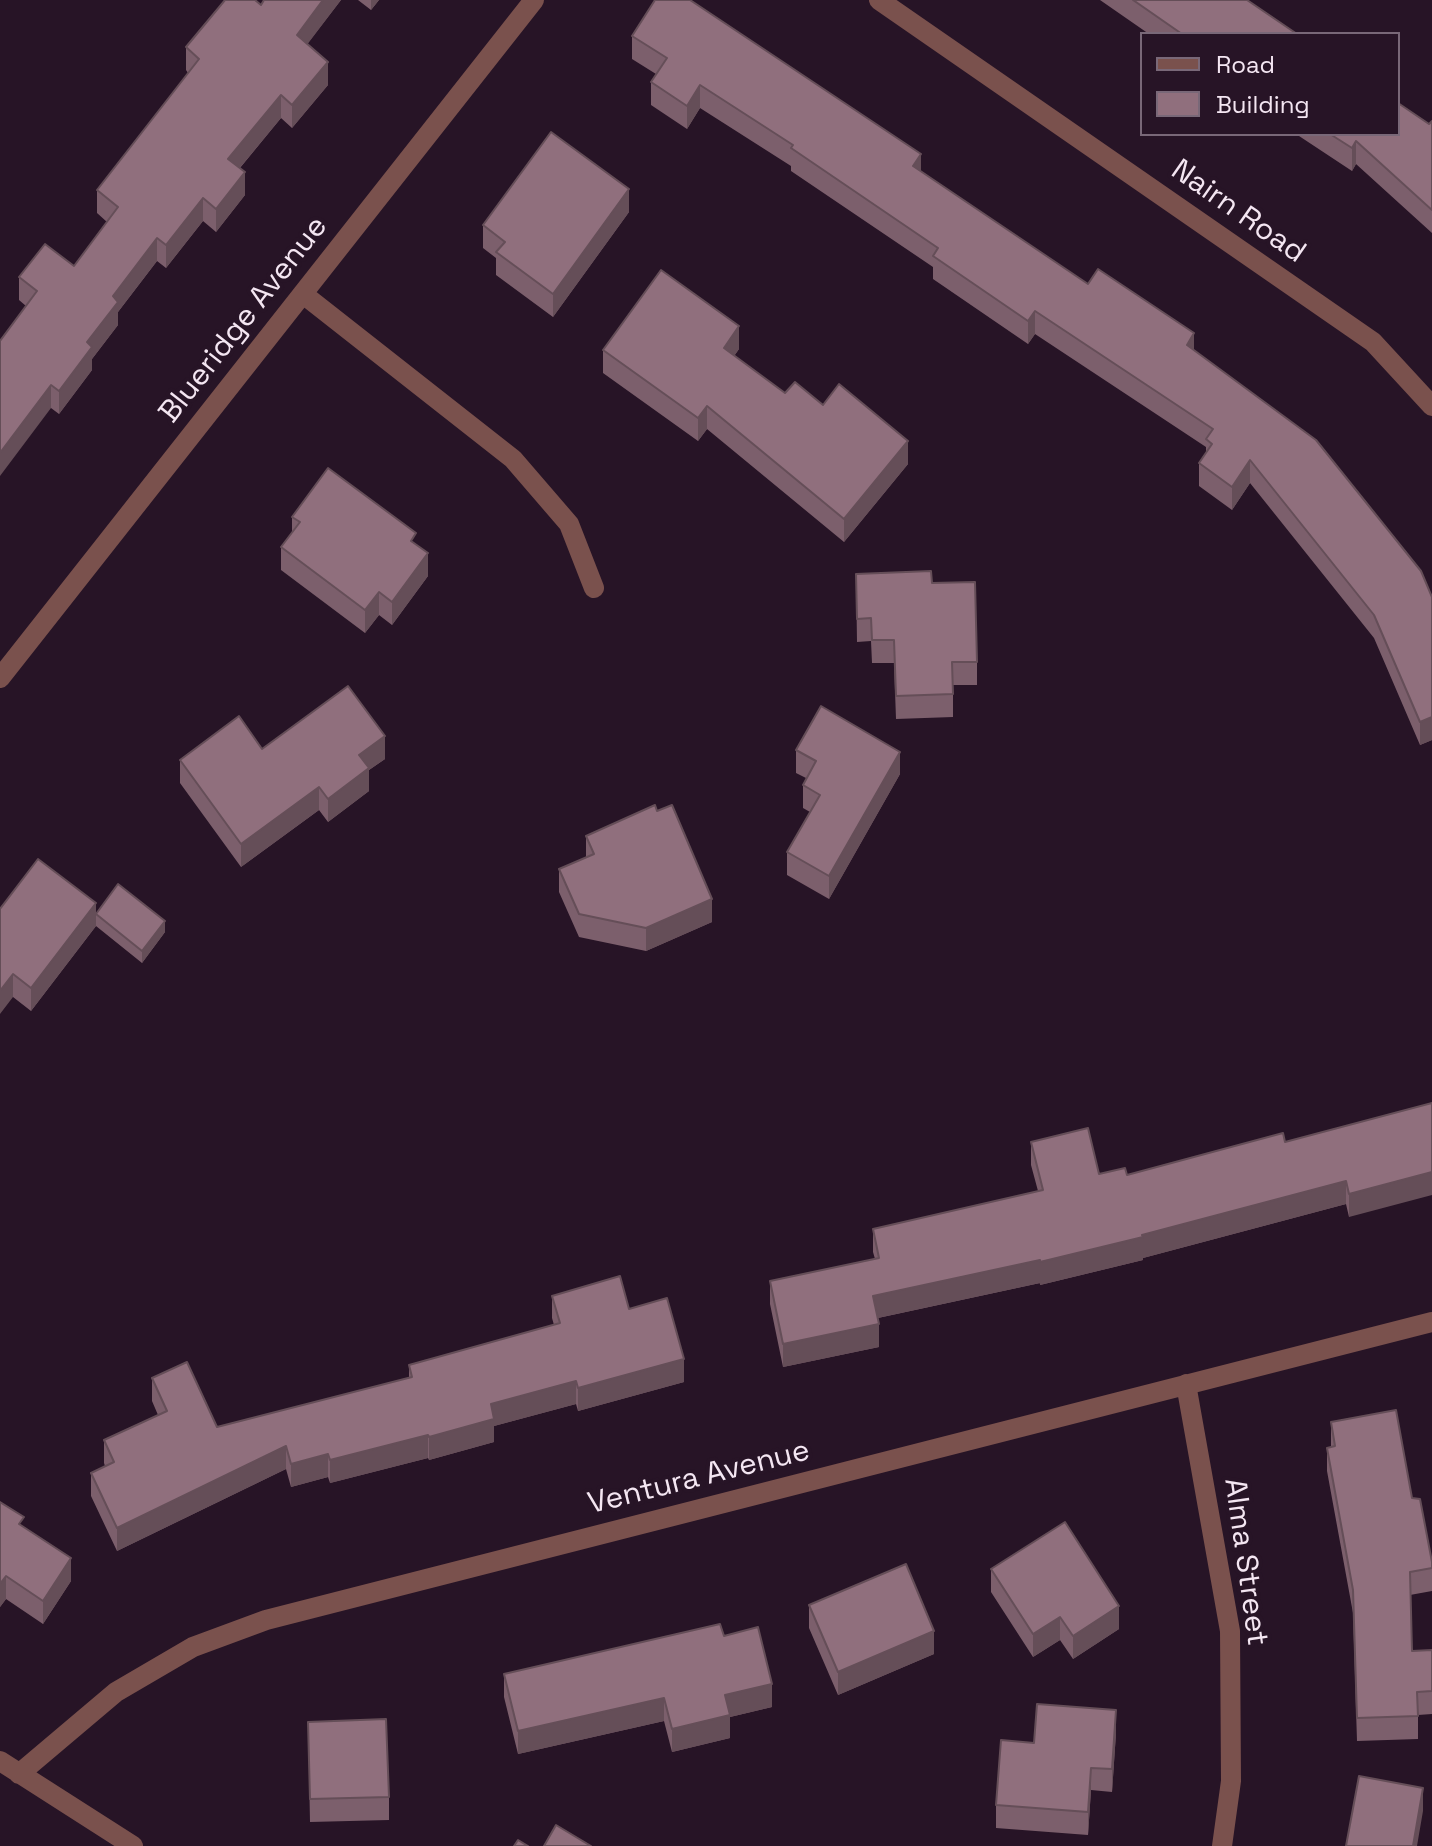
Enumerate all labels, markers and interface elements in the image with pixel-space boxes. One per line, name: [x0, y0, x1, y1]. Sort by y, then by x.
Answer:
legend: [1140, 32, 1400, 136]
text: Road: [1216, 49, 1275, 80]
text: Building: [1216, 89, 1310, 120]
street label: Nairn Road: [1164, 153, 1312, 271]
street label: Blueridge Avenue: [152, 210, 336, 430]
street label: Ventura Avenue: [584, 1433, 814, 1523]
street label: Alma Street: [1215, 1476, 1275, 1648]

